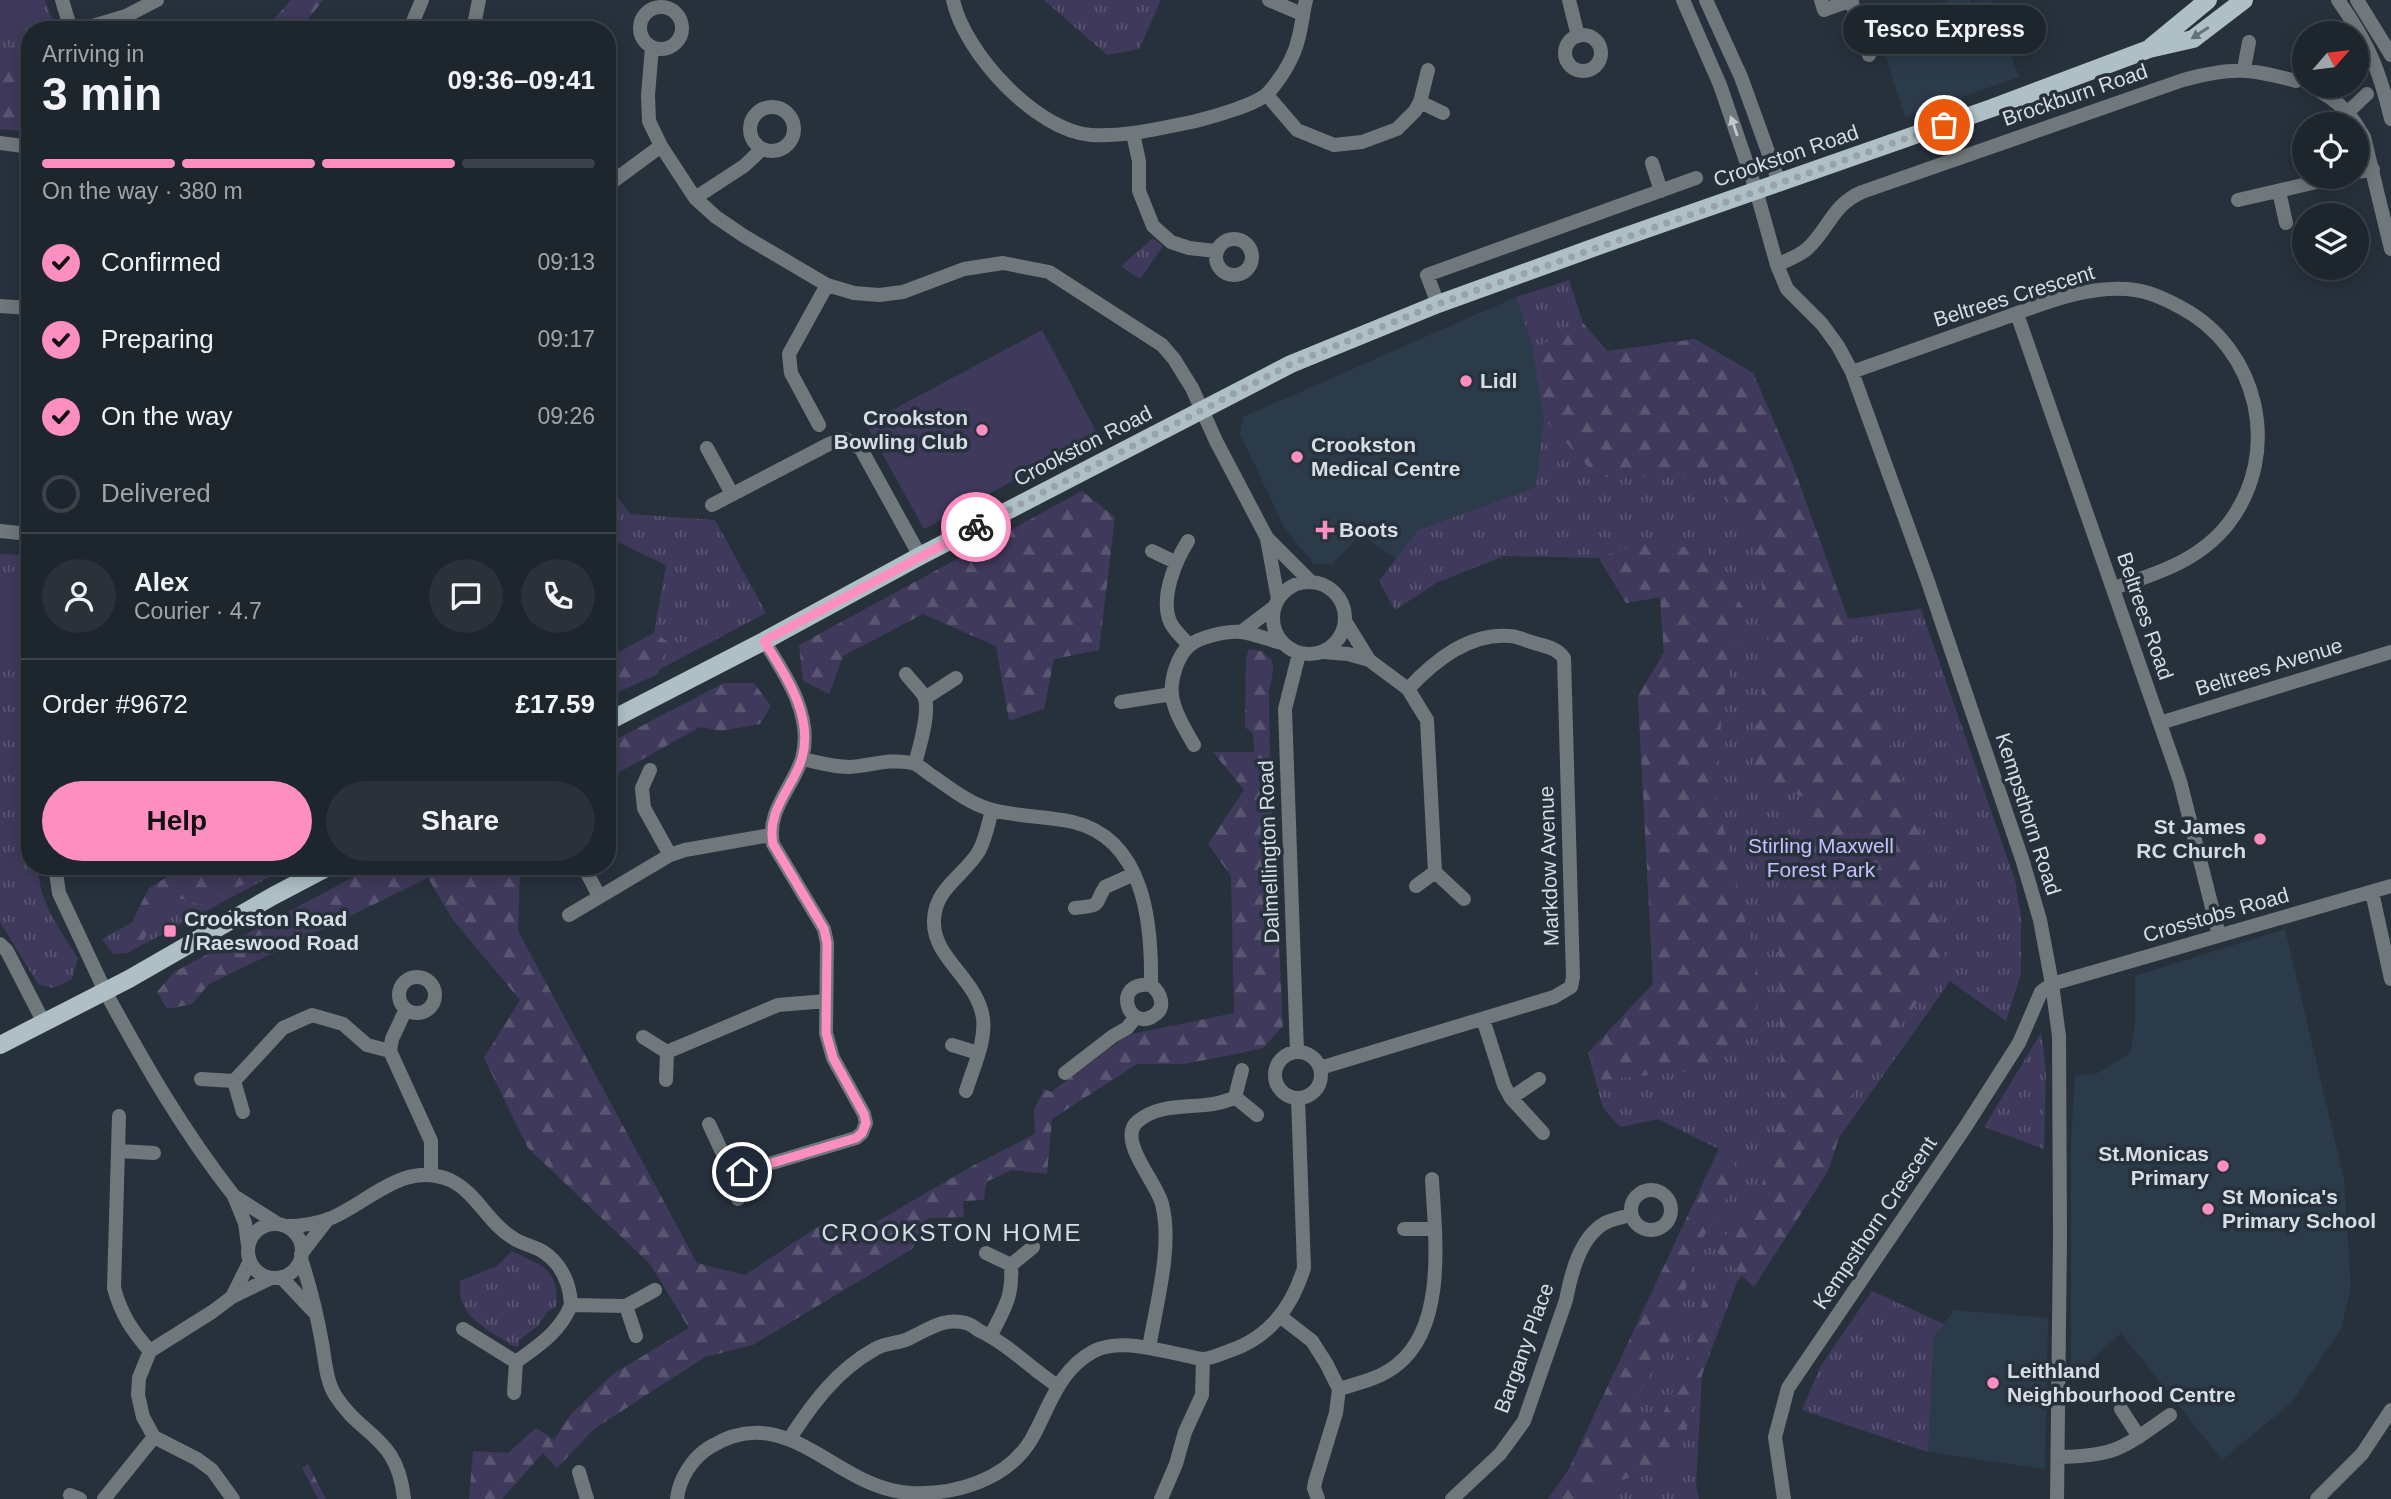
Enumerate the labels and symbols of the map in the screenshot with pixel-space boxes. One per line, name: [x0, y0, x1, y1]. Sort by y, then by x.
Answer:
callout: Tesco Express: [1842, 6, 2046, 55]
north arrow: [2292, 21, 2370, 98]
one-way arrow: [2191, 27, 2210, 40]
street label: Brockburn Road: [1999, 59, 2150, 130]
pin: [1914, 95, 1974, 155]
one-way arrow: [1728, 115, 1739, 136]
street label: Crookston Road: [1710, 120, 1861, 191]
street label: Beltrees Crescent: [1931, 260, 2097, 331]
place label: Lidl: [1480, 369, 1517, 392]
marker: Lidl: [1458, 373, 1474, 389]
street label: Crookston Road: [1010, 401, 1156, 490]
place label: Crookston Bowling Club: [834, 406, 968, 453]
marker: Crookston Bowling Club: [974, 422, 990, 438]
place label: Crookston Medical Centre: [1311, 433, 1460, 480]
marker: Crookston Medical Centre: [1289, 449, 1305, 465]
courier: [941, 492, 1011, 562]
place label: Boots: [1339, 518, 1399, 541]
marker: Boots: [1317, 522, 1333, 538]
street label: Beltrees Road: [2113, 549, 2178, 682]
street label: Beltrees Avenue: [2193, 633, 2345, 700]
street label: Kempsthorn Road: [1991, 730, 2066, 898]
street label: Dalmellington Road: [1254, 760, 1283, 944]
street label: Markdow Avenue: [1534, 785, 1563, 947]
place label: St James RC Church: [2136, 815, 2246, 862]
marker: St James RC Church: [2252, 831, 2268, 847]
park label: Stirling Maxwell Forest Park: [1748, 834, 1894, 881]
street label: Crosstobs Road: [2140, 883, 2291, 946]
place label: Crookston Road / Raeswood Road: [184, 907, 359, 954]
marker: Crookston Road / Raeswood Road: [162, 923, 178, 939]
street label: Kempsthorn Crescent: [1808, 1132, 1941, 1313]
pin: [712, 1142, 772, 1202]
place label: St.Monicas Primary: [2098, 1142, 2209, 1189]
marker: St.Monicas Primary: [2215, 1158, 2231, 1174]
place label: St Monica's Primary School: [2222, 1185, 2376, 1232]
marker: St Monica's Primary School: [2200, 1201, 2216, 1217]
district label: CROOKSTON HOME: [822, 1219, 1082, 1246]
street label: Bargany Place: [1489, 1280, 1558, 1416]
place label: Leithland Neighbourhood Centre: [2007, 1359, 2236, 1406]
marker: Leithland Neighbourhood Centre: [1985, 1375, 2001, 1391]

